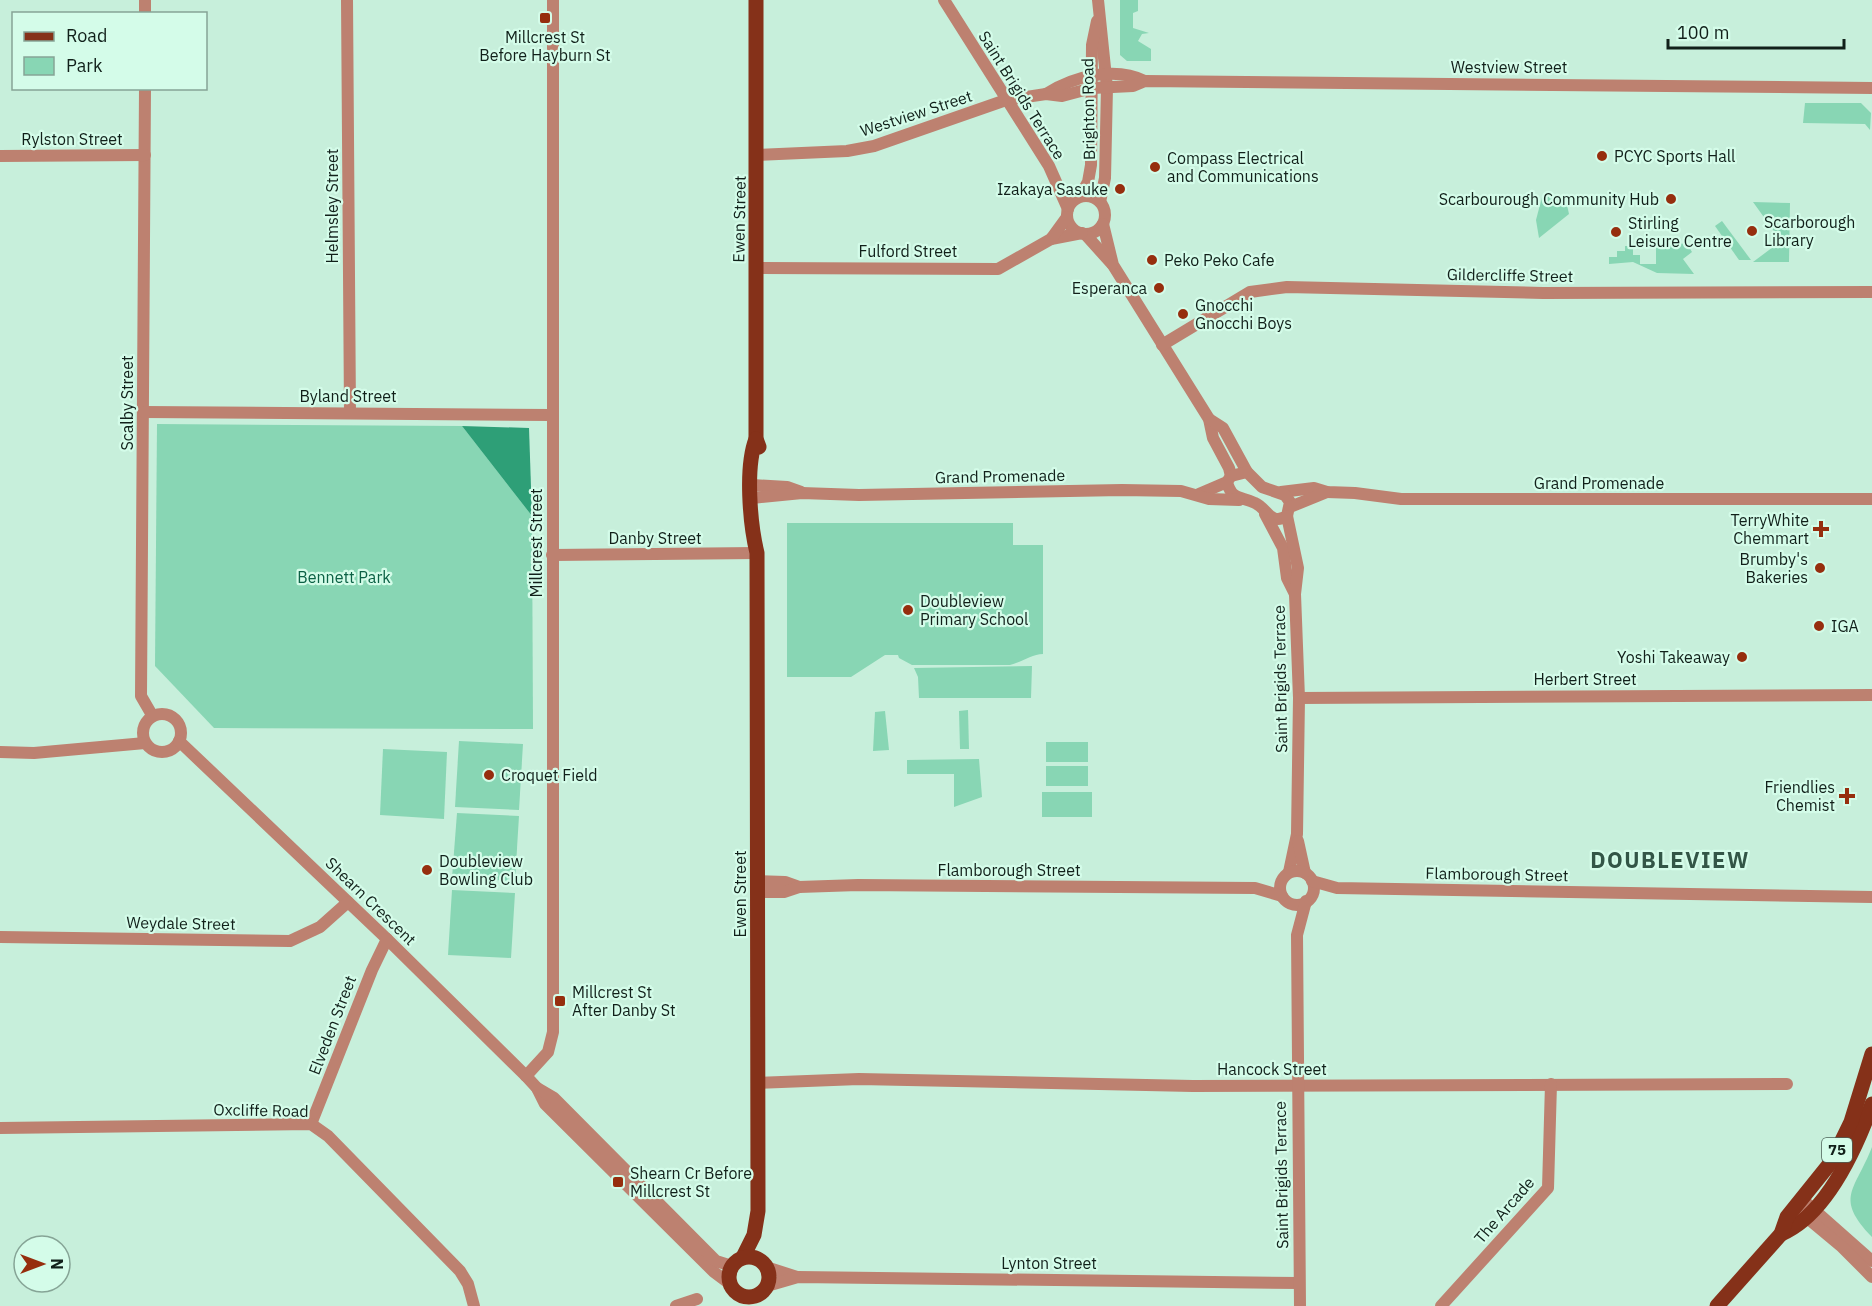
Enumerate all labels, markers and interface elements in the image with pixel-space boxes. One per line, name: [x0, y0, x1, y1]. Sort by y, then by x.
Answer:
marker: Millcrest St Before Hayburn St: [538, 11, 552, 25]
legend: [12, 12, 207, 90]
scale bar: [1668, 12, 1844, 50]
text: 100 m: [1677, 21, 1729, 44]
text: Road: [66, 24, 107, 47]
place label: Millcrest St Before Hayburn St: [479, 27, 611, 65]
street label: Saint Brigids Terrace: [974, 27, 1070, 163]
text: Park: [66, 54, 103, 77]
street label: Westview Street: [1451, 57, 1567, 77]
street label: Brighton Road: [1077, 58, 1099, 160]
street label: Westview Street: [857, 85, 975, 141]
street label: Rylston Street: [21, 129, 123, 149]
place label: PCYC Sports Hall: [1614, 146, 1735, 166]
place label: Compass Electrical and Communications: [1167, 148, 1319, 186]
street label: Helmsley Street: [322, 149, 342, 263]
marker: PCYC Sports Hall: [1595, 149, 1609, 163]
marker: Compass Electrical and Communications: [1148, 160, 1162, 174]
street label: Ewen Street: [728, 175, 750, 263]
place label: Izakaya Sasuke: [997, 179, 1108, 199]
marker: Izakaya Sasuke: [1113, 182, 1127, 196]
place label: Scarbourough Community Hub: [1439, 189, 1659, 209]
marker: Scarbourough Community Hub: [1664, 192, 1678, 206]
place label: Scarborough Library: [1764, 212, 1855, 250]
place label: Stirling Leisure Centre: [1628, 213, 1732, 251]
marker: Scarborough Library: [1745, 224, 1759, 238]
marker: Stirling Leisure Centre: [1609, 225, 1623, 239]
street label: Fulford Street: [859, 241, 957, 261]
place label: Peko Peko Cafe: [1164, 250, 1275, 270]
marker: Peko Peko Cafe: [1145, 253, 1159, 267]
street label: Gildercliffe Street: [1447, 264, 1573, 286]
place label: Esperanca: [1072, 278, 1147, 298]
marker: Esperanca: [1152, 281, 1166, 295]
place label: Gnocchi Gnocchi Boys: [1195, 295, 1292, 333]
marker: Gnocchi Gnocchi Boys: [1176, 307, 1190, 321]
street label: Scalby Street: [117, 355, 137, 451]
street label: Byland Street: [299, 386, 397, 406]
street label: Grand Promenade: [935, 465, 1066, 487]
street label: Grand Promenade: [1534, 473, 1664, 493]
street label: Millcrest Street: [526, 488, 546, 598]
place label: TerryWhite Chemmart: [1731, 510, 1809, 548]
marker: TerryWhite Chemmart: [1814, 522, 1828, 536]
street label: Danby Street: [608, 528, 702, 548]
place label: Brumby's Bakeries: [1739, 549, 1808, 587]
marker: Brumby's Bakeries: [1813, 561, 1827, 575]
park label: Bennett Park: [297, 567, 391, 587]
place label: Doubleview Primary School: [920, 591, 1028, 629]
marker: Doubleview Primary School: [901, 603, 915, 617]
street label: Saint Brigids Terrace: [1269, 605, 1291, 753]
place label: IGA: [1831, 616, 1859, 636]
marker: IGA: [1812, 619, 1826, 633]
place label: Yoshi Takeaway: [1617, 647, 1730, 667]
marker: Yoshi Takeaway: [1735, 650, 1749, 664]
street label: Herbert Street: [1533, 669, 1637, 689]
place label: Croquet Field: [501, 765, 598, 785]
marker: Croquet Field: [482, 768, 496, 782]
place label: Friendlies Chemist: [1764, 777, 1835, 815]
marker: Friendlies Chemist: [1840, 789, 1854, 803]
district label: DOUBLEVIEW: [1590, 845, 1750, 874]
street label: Ewen Street: [730, 850, 750, 938]
place label: Doubleview Bowling Club: [439, 851, 533, 889]
street label: Shearn Crescent: [322, 853, 420, 949]
street label: Flamborough Street: [937, 860, 1081, 880]
marker: Doubleview Bowling Club: [420, 863, 434, 877]
street label: Flamborough Street: [1425, 863, 1569, 885]
street label: Weydale Street: [126, 912, 236, 934]
street label: Elveden Street: [304, 972, 360, 1078]
place label: Millcrest St After Danby St: [572, 982, 676, 1020]
marker: Millcrest St After Danby St: [553, 994, 567, 1008]
street label: Hancock Street: [1217, 1059, 1327, 1079]
street label: Oxcliffe Road: [213, 1099, 309, 1121]
street label: Saint Brigids Terrace: [1270, 1101, 1292, 1249]
road number: 75: [1822, 1138, 1852, 1162]
place label: Shearn Cr Before Millcrest St: [630, 1163, 752, 1201]
street label: The Arcade: [1470, 1173, 1538, 1247]
marker: Shearn Cr Before Millcrest St: [611, 1175, 625, 1189]
north arrow: [12, 1234, 72, 1294]
street label: Lynton Street: [1001, 1253, 1097, 1273]
text: N: [47, 1258, 67, 1270]

